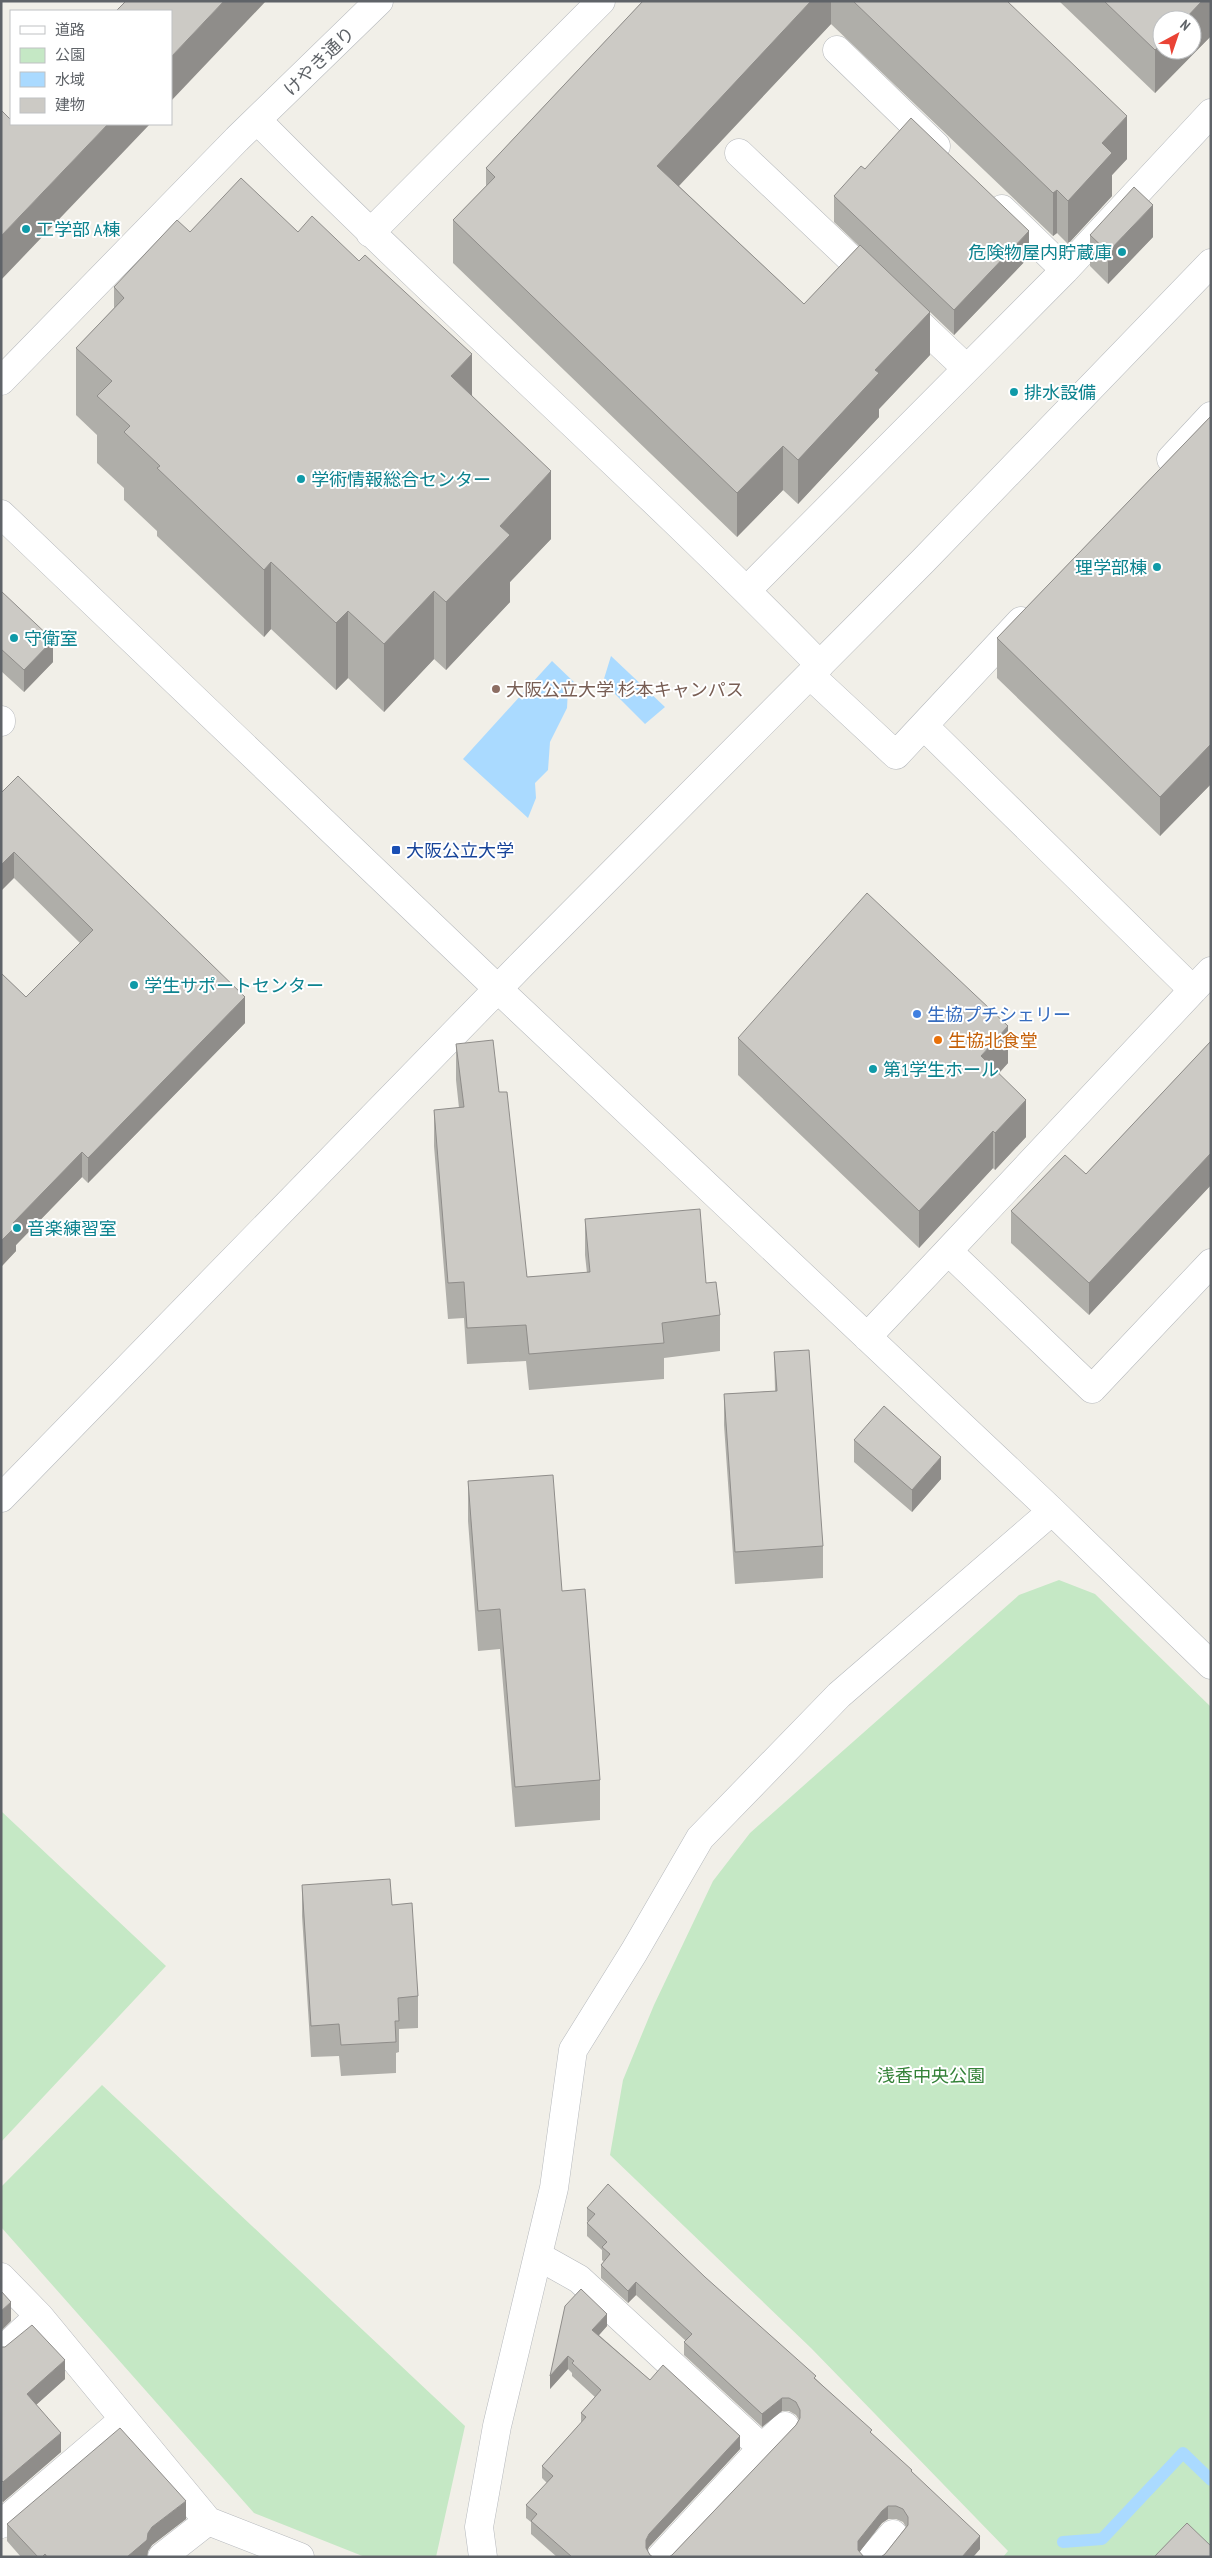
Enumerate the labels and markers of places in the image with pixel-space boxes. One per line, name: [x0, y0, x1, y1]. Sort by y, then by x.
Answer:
place label: 工学部 A棟: [36, 218, 120, 241]
marker: 工学部 A棟: [20, 223, 32, 235]
place label: 危険物屋内貯蔵庫: [968, 241, 1112, 264]
marker: 危険物屋内貯蔵庫: [1116, 246, 1128, 258]
place label: 排水設備: [1024, 381, 1096, 404]
marker: 排水設備: [1008, 386, 1020, 398]
place label: 学術情報総合センター: [311, 468, 491, 491]
marker: 学術情報総合センター: [295, 473, 307, 485]
place label: 理学部棟: [1075, 556, 1147, 579]
marker: 理学部棟: [1151, 561, 1163, 573]
place label: 守衛室: [24, 627, 78, 650]
marker: 守衛室: [8, 632, 20, 644]
place label: 大阪公立大学 杉本キャンパス: [506, 678, 744, 701]
marker: 大阪公立大学 杉本キャンパス: [490, 683, 502, 695]
place label: 大阪公立大学: [406, 839, 514, 862]
marker: 大阪公立大学: [390, 844, 402, 856]
place label: 学生サポートセンター: [144, 974, 324, 997]
marker: 学生サポートセンター: [128, 979, 140, 991]
place label: 生協プチシェリー: [927, 1003, 1071, 1026]
marker: 生協プチシェリー: [911, 1008, 923, 1020]
place label: 生協北食堂: [948, 1029, 1038, 1052]
marker: 生協北食堂: [932, 1034, 944, 1046]
place label: 第1学生ホール: [883, 1058, 999, 1081]
marker: 第1学生ホール: [867, 1063, 879, 1075]
place label: 音楽練習室: [27, 1217, 117, 1240]
marker: 音楽練習室: [11, 1222, 23, 1234]

